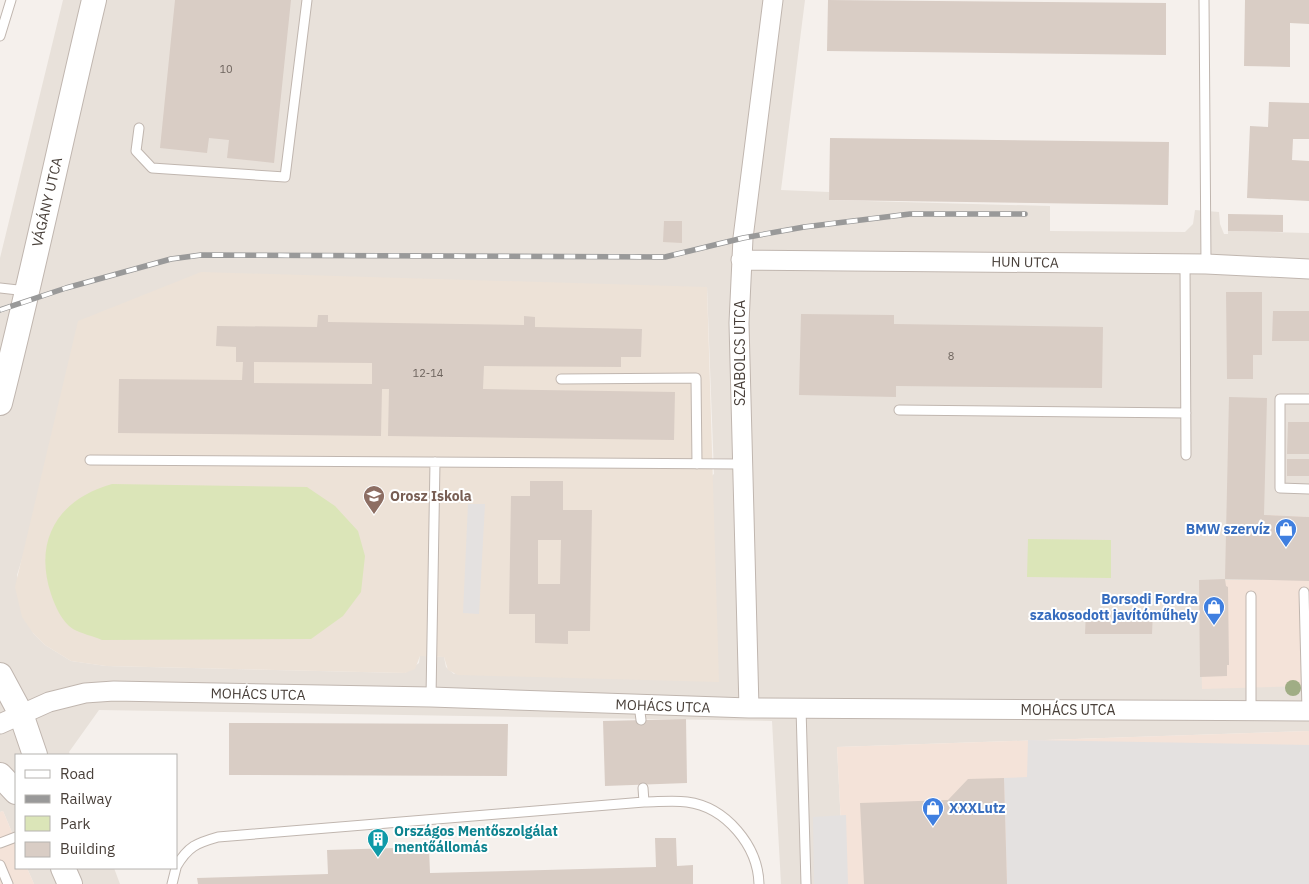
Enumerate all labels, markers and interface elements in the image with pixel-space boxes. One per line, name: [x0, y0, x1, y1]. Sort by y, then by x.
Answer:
house number: 10: [219, 62, 233, 76]
street label: VÁGÁNY UTCA: [27, 155, 66, 249]
street label: HUN UTCA: [991, 252, 1059, 272]
street label: SZABOLCS UTCA: [731, 300, 749, 406]
house number: 8: [948, 349, 954, 363]
house number: 12-14: [413, 366, 444, 380]
school or university icon: Orosz Iskola: [362, 484, 386, 515]
place label: Orosz Iskola: [390, 487, 472, 505]
shop icon: BMW szervíz: [1274, 517, 1298, 548]
place label: BMW szervíz: [1186, 520, 1270, 538]
place label: Borsodi Fordra szakosodott javítóműhely: [1030, 590, 1199, 624]
shop icon: Borsodi Fordra szakosodott javítóműhely: [1202, 595, 1226, 626]
street label: MOHÁCS UTCA: [210, 683, 306, 704]
street label: MOHÁCS UTCA: [615, 694, 711, 717]
street label: MOHÁCS UTCA: [1021, 700, 1116, 719]
legend: [15, 754, 178, 869]
text: Road: [60, 764, 95, 783]
text: Railway: [60, 789, 113, 808]
shop icon: XXXLutz: [921, 796, 945, 827]
place label: XXXLutz: [949, 799, 1006, 817]
text: Park: [60, 814, 90, 833]
place label: Országos Mentőszolgálat mentőállomás: [394, 822, 558, 856]
building icon: Országos Mentőszolgálat mentőállomás: [366, 827, 390, 858]
text: Building: [60, 839, 115, 858]

